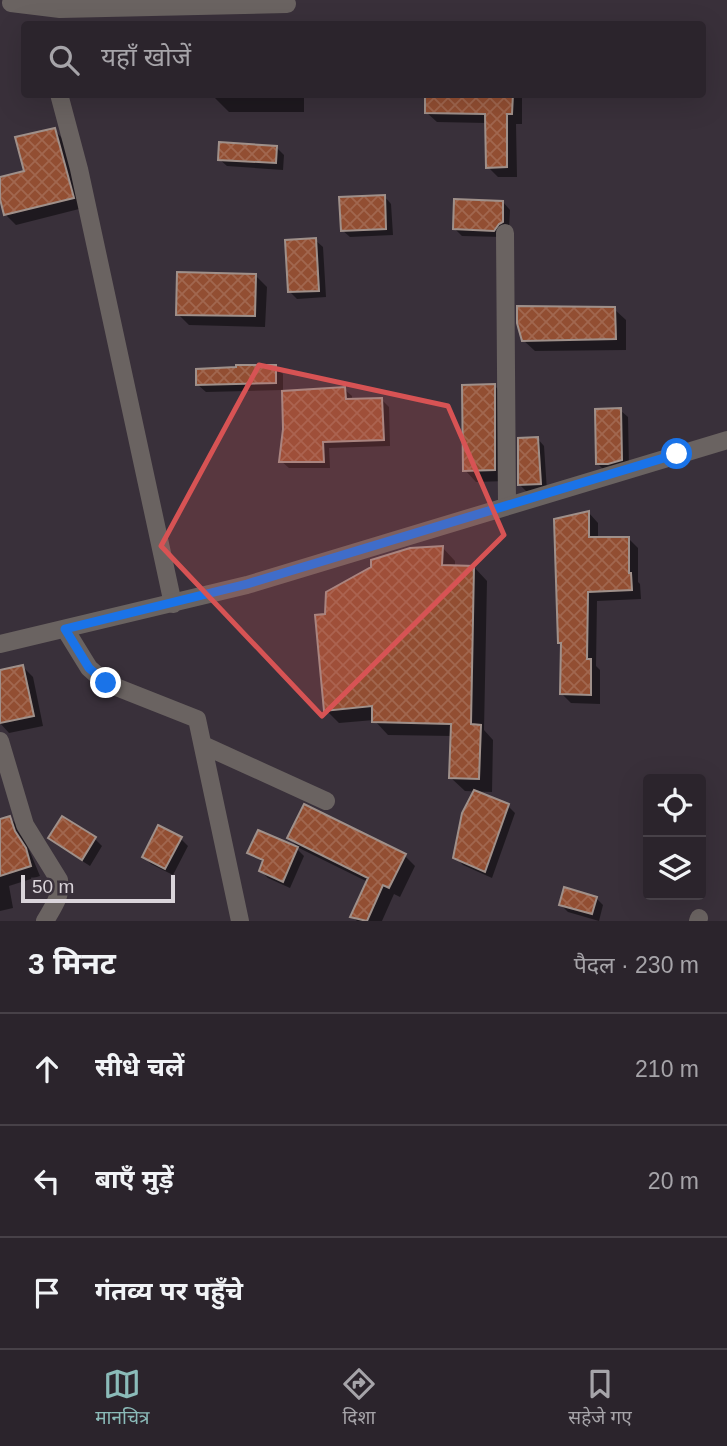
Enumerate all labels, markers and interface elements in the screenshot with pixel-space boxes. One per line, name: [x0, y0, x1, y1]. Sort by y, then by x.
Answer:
search box: [21, 21, 706, 98]
icon: search: [45, 41, 83, 79]
text: यहाँ खोजें: [101, 42, 191, 72]
route start: [661, 438, 692, 469]
route end: [90, 667, 121, 698]
map controls: [643, 774, 706, 900]
button: locate: [643, 774, 706, 837]
button: layers: [643, 837, 706, 900]
scale bar: [21, 872, 175, 904]
text: 50 m: [32, 876, 74, 897]
text: 3 मिनट: [28, 947, 116, 980]
text: पैदल · 230 m: [574, 952, 699, 978]
icon: ahead: [28, 1050, 66, 1088]
text: सीधे चलें: [95, 1052, 184, 1082]
text: 210 m: [635, 1056, 699, 1082]
icon: left: [28, 1162, 66, 1200]
text: बाएँ मुड़ें: [95, 1164, 174, 1194]
text: 20 m: [648, 1168, 699, 1194]
icon: arrive: [28, 1274, 66, 1312]
text: गंतव्य पर पहुँचे: [95, 1276, 243, 1306]
tab: मानचित्र: [95, 1365, 150, 1432]
tab: दिशा: [340, 1365, 378, 1432]
tab: सहेजे गए: [568, 1365, 632, 1432]

